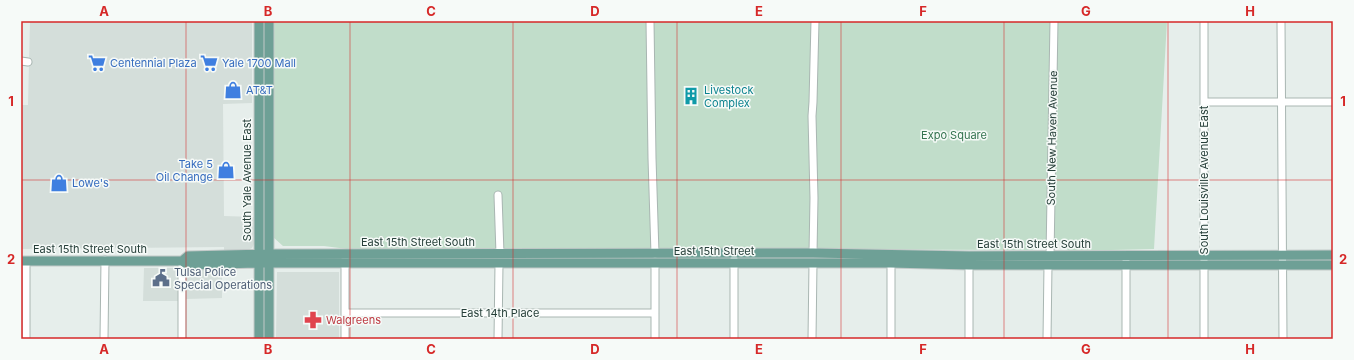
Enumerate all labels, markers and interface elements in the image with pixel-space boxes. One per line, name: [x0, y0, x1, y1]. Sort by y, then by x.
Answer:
text: A: [99, 3, 109, 19]
text: B: [264, 3, 273, 19]
text: C: [426, 3, 436, 19]
text: D: [590, 3, 600, 19]
text: E: [755, 3, 763, 19]
text: F: [919, 3, 927, 19]
text: G: [1081, 3, 1091, 19]
text: H: [1245, 3, 1255, 19]
supermarket icon: Centennial Plaza: [87, 53, 107, 73]
supermarket icon: Yale 1700 Mall: [199, 53, 219, 73]
place label: Centennial Plaza: [110, 56, 197, 70]
place label: Yale 1700 Mall: [222, 56, 296, 70]
street label: South New Haven Avenue: [1044, 71, 1060, 205]
shop icon: AT&T: [223, 80, 243, 100]
place label: AT&T: [246, 83, 273, 97]
place label: Livestock Complex: [704, 83, 753, 110]
building icon: Livestock Complex: [681, 86, 701, 106]
text: 1: [8, 93, 14, 109]
text: 1: [1340, 93, 1346, 109]
street label: South Louisville Avenue East: [1197, 105, 1211, 254]
street label: South Yale Avenue East: [240, 118, 254, 241]
park label: Expo Square: [921, 128, 987, 142]
place label: Take 5 Oil Change: [156, 157, 213, 184]
shop icon: Take 5 Oil Change: [216, 160, 236, 180]
shop icon: Lowe's: [49, 173, 69, 193]
place label: Lowe's: [72, 176, 109, 190]
street label: East 15th Street South: [361, 235, 475, 249]
street label: East 15th Street South: [977, 237, 1091, 251]
street label: East 15th Street South: [33, 242, 147, 256]
street label: East 15th Street: [674, 244, 755, 258]
text: 2: [7, 251, 15, 267]
text: 2: [1339, 251, 1347, 267]
place label: Tulsa Police Special Operations: [174, 265, 272, 292]
public building icon: Tulsa Police Special Operations: [151, 268, 171, 288]
street label: East 14th Place: [461, 306, 539, 320]
pharmacy icon: Walgreens: [303, 310, 323, 330]
place label: Walgreens: [326, 313, 381, 327]
text: A: [99, 341, 109, 357]
text: B: [264, 341, 273, 357]
text: C: [426, 341, 436, 357]
text: D: [590, 341, 600, 357]
text: E: [755, 341, 763, 357]
text: F: [919, 341, 927, 357]
text: G: [1081, 341, 1091, 357]
text: H: [1245, 341, 1255, 357]

